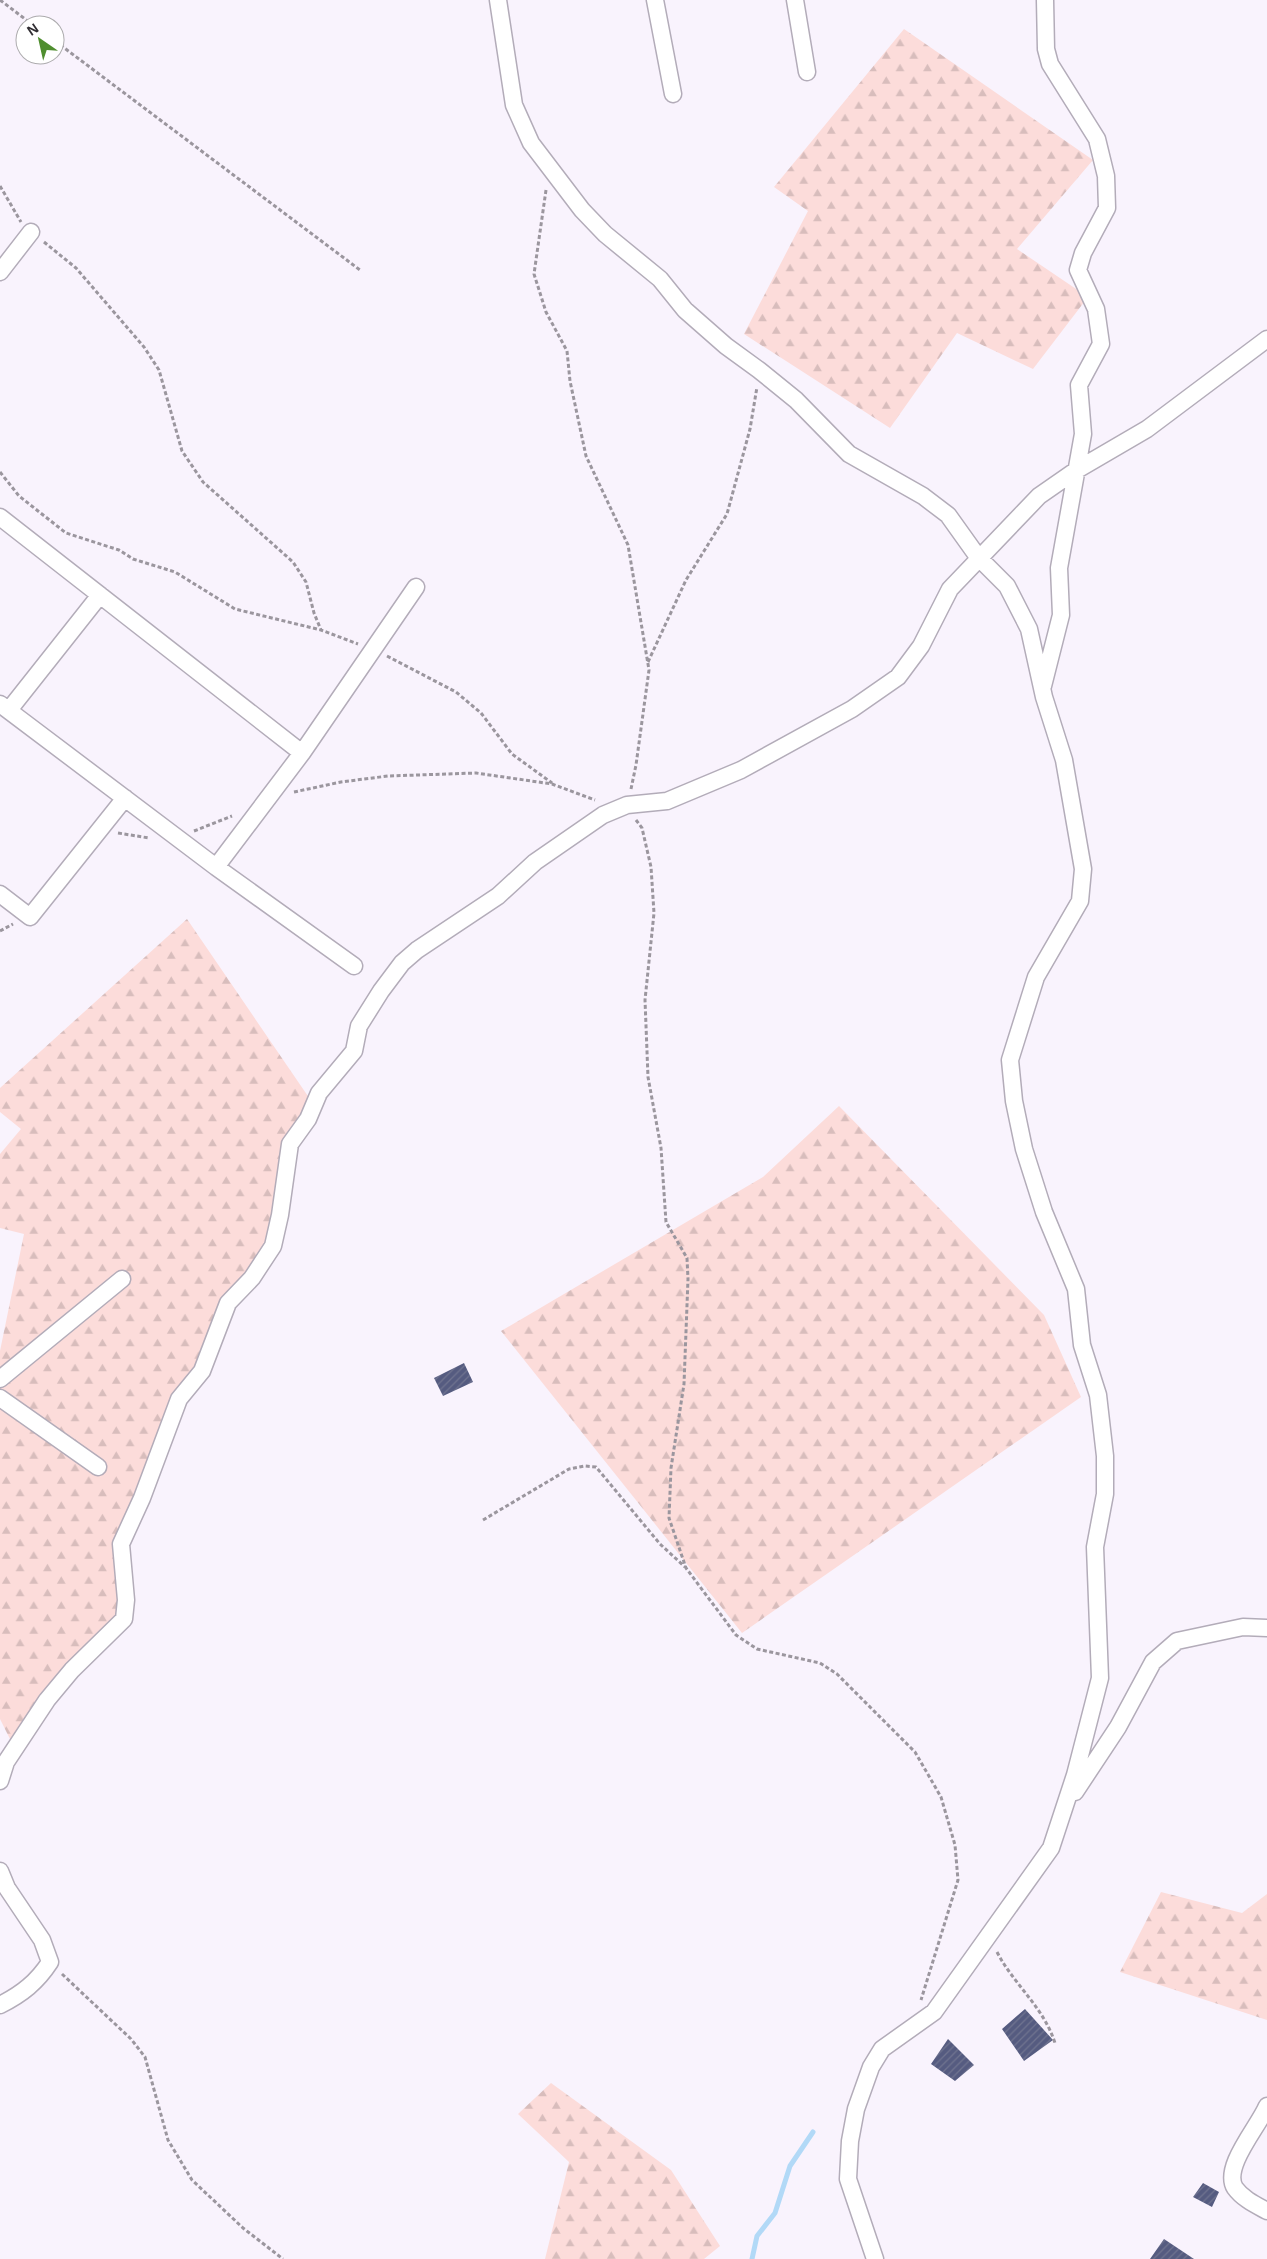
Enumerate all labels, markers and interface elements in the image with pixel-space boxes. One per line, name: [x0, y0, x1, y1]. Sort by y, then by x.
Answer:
north arrow: [15, 15, 65, 65]
text: N: [24, 20, 41, 39]

